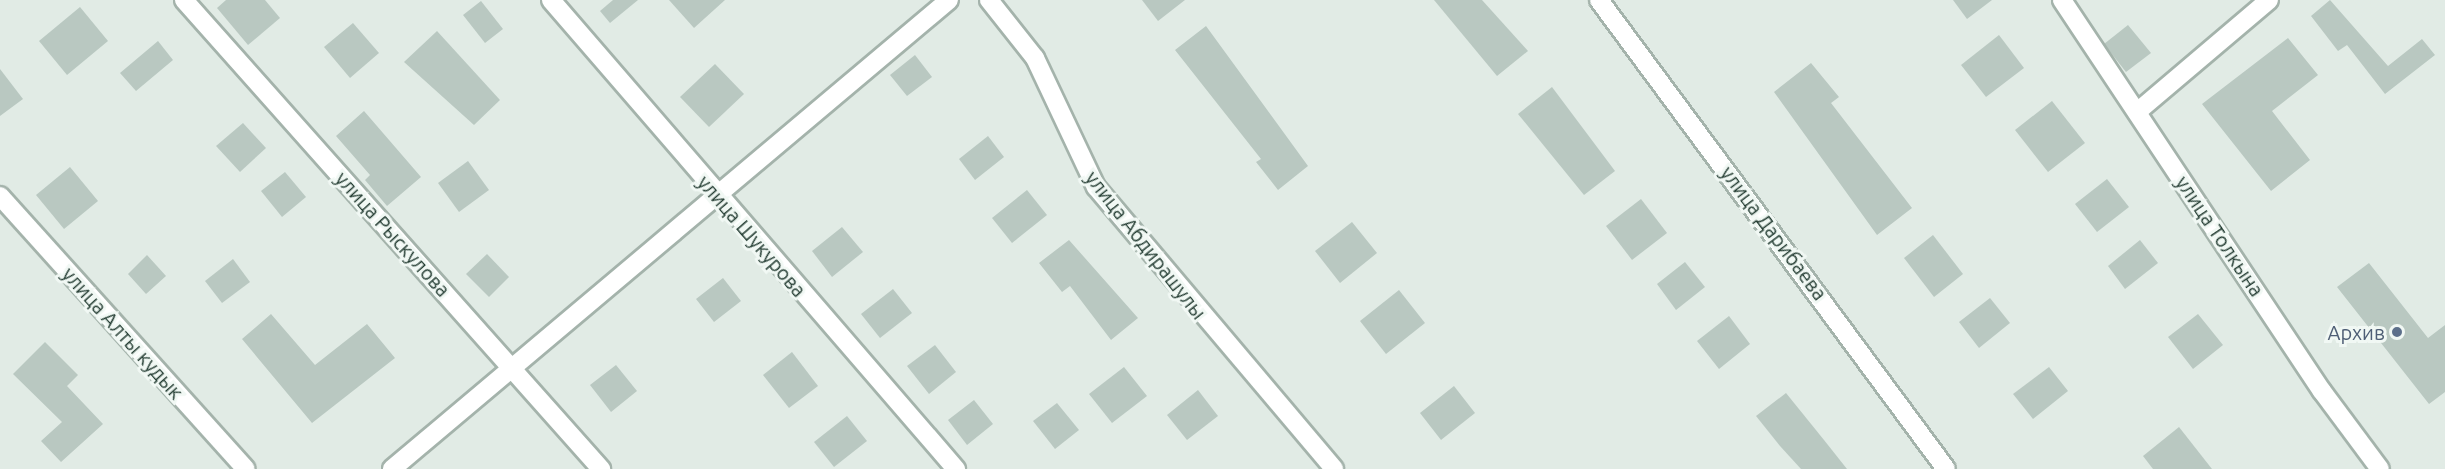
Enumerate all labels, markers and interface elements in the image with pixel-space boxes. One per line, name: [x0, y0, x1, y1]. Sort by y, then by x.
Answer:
street label: улица Дарибаева: [1716, 161, 1832, 305]
street label: улица Абдирашулы: [1081, 166, 1211, 324]
street label: улица Рыскулова: [331, 167, 455, 301]
street label: улица Шукурова: [693, 170, 811, 302]
street label: улица Толкына: [2171, 171, 2269, 301]
street label: улица Алты кудык: [57, 262, 189, 404]
place label: Архив: [2327, 320, 2385, 344]
marker: Архив: [2390, 325, 2404, 339]

